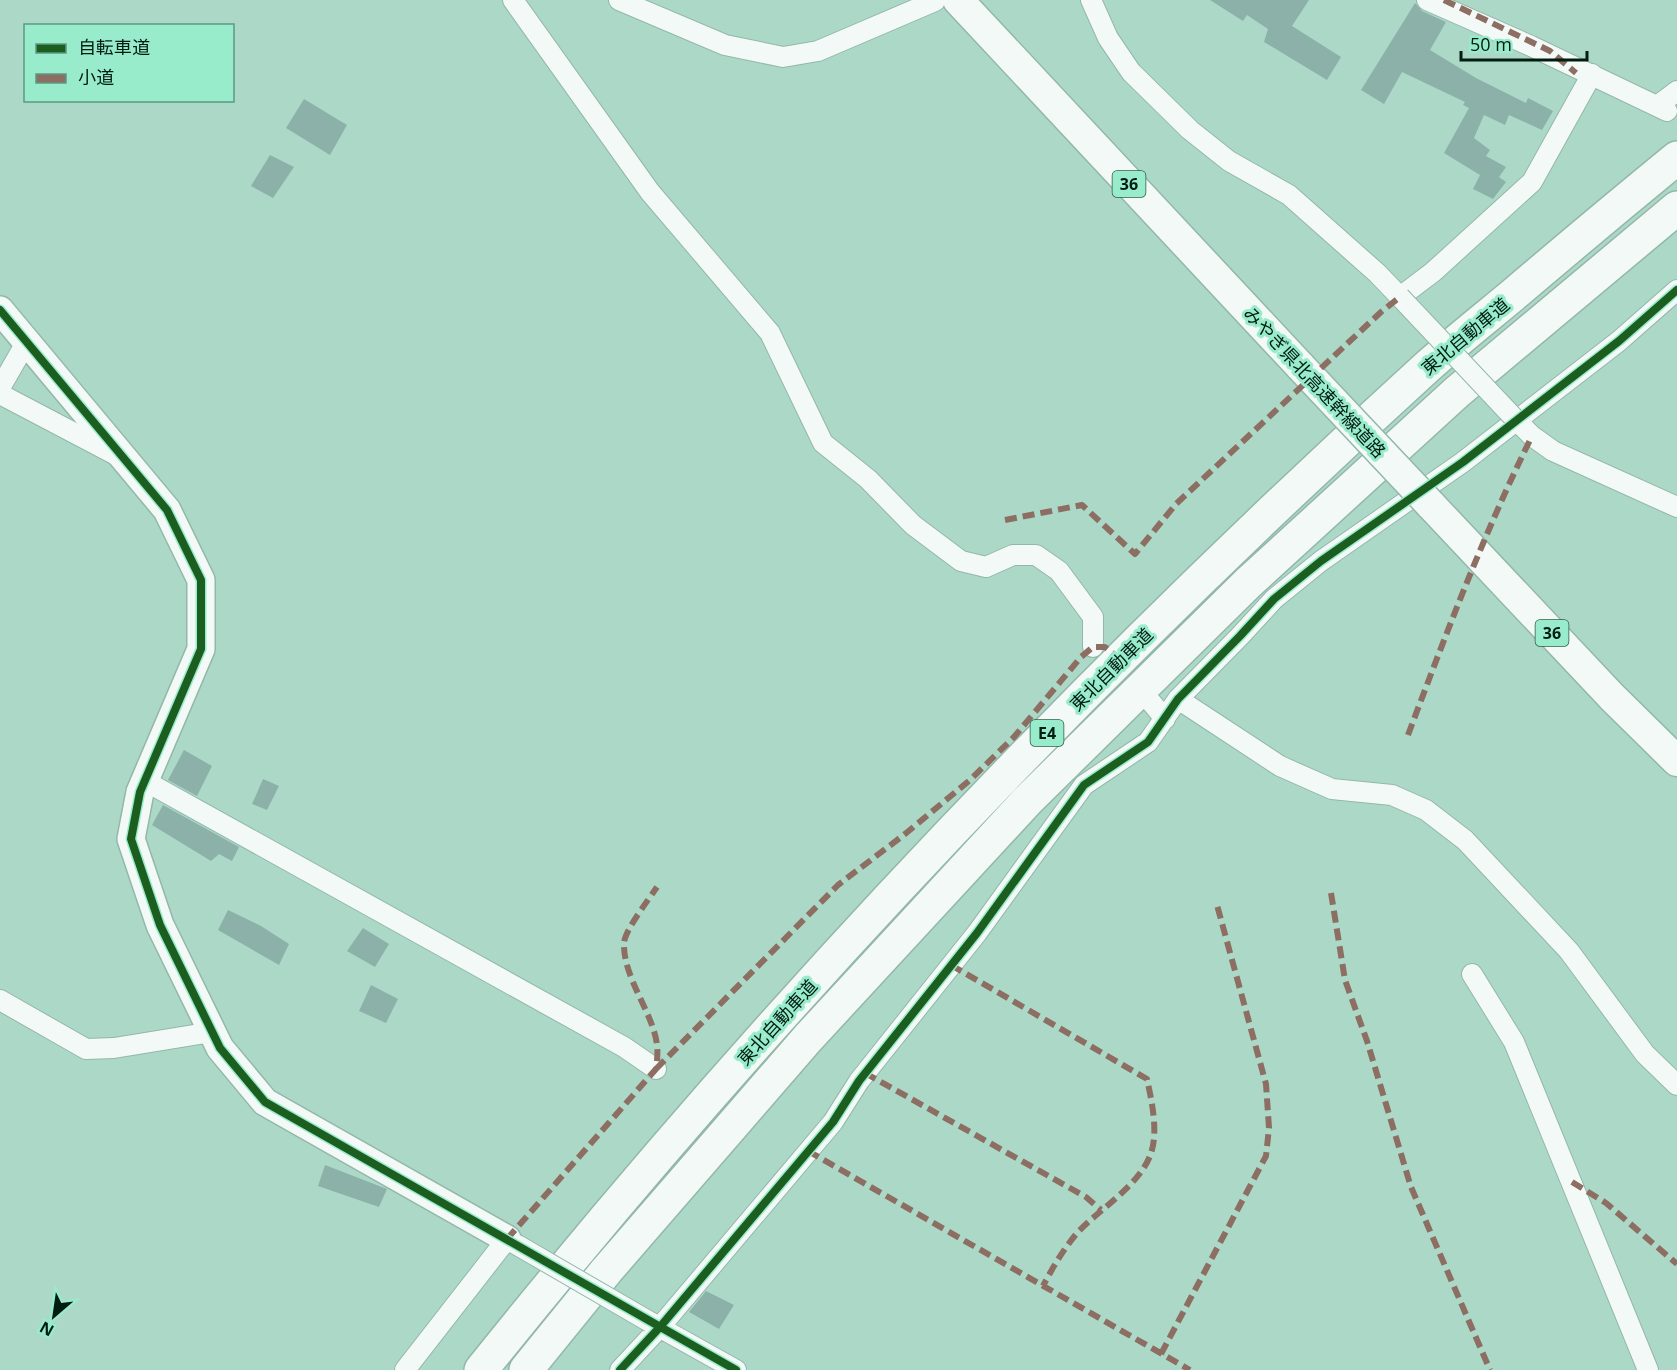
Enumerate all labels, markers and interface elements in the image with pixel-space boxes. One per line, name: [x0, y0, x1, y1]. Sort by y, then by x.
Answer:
legend: [24, 24, 234, 102]
scale bar: [1461, 24, 1587, 62]
text: 50 m: [1470, 32, 1512, 56]
text: 自転車道: [78, 35, 150, 59]
text: 小道: [78, 65, 114, 89]
road number: 36: [1112, 171, 1146, 197]
street label: 東北自動車道: [1416, 292, 1514, 380]
street label: みやぎ県北高速幹線道路: [1239, 301, 1391, 463]
road number: 36: [1536, 620, 1568, 646]
street label: 東北自動車道: [1064, 622, 1158, 716]
road number: E4: [1030, 720, 1064, 746]
street label: 東北自動車道: [732, 974, 822, 1070]
north arrow: [24, 1286, 84, 1346]
text: N: [36, 1316, 58, 1342]

